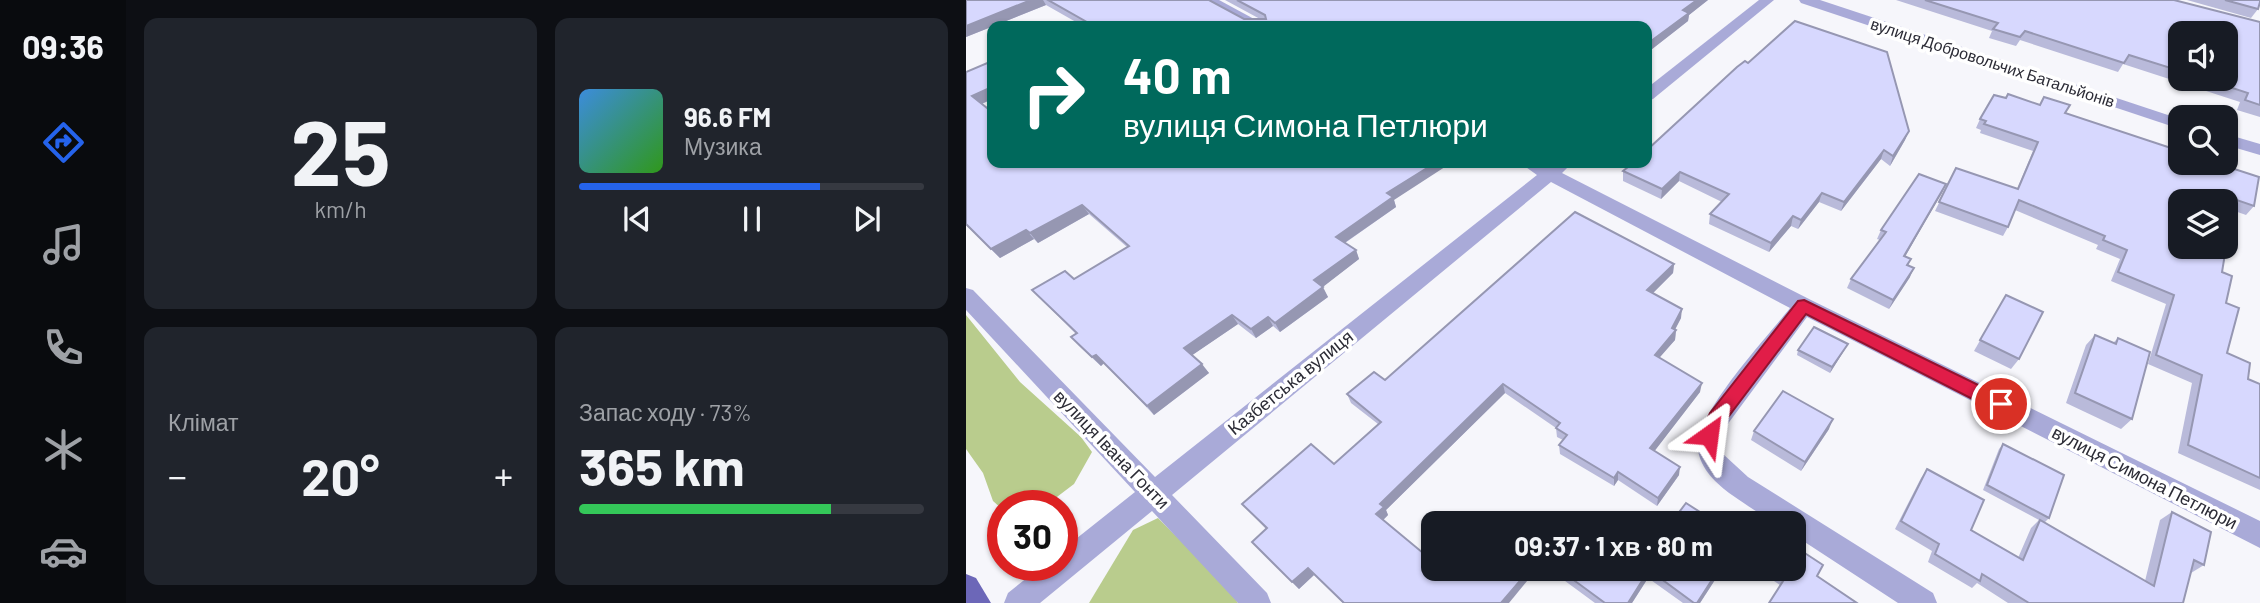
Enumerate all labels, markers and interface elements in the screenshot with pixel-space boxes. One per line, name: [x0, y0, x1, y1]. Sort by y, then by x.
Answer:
street label: вулиця Добровольчих Батальйонів: [1869, 14, 2117, 110]
map controls: [2168, 21, 2238, 259]
button: sound: [2168, 21, 2238, 91]
text: 09:36: [22, 27, 104, 65]
text: 40 m: [1123, 45, 1231, 104]
icon: right: [1008, 49, 1099, 140]
text: 25: [290, 95, 391, 204]
text: 96.6 FM: [684, 101, 771, 132]
text: вулиця Симона Петлюри: [1123, 105, 1488, 143]
button: search: [2168, 105, 2238, 175]
icon: directions: [39, 118, 88, 167]
text: Музика: [684, 132, 762, 160]
button: layers: [2168, 189, 2238, 259]
text: km/h: [314, 195, 367, 223]
icon: previous: [618, 200, 656, 238]
icon: pause: [733, 200, 771, 238]
icon: next: [848, 200, 886, 238]
icon: music: [39, 220, 88, 269]
icon: phone: [39, 323, 88, 372]
street label: Казбетська вулиця: [1223, 325, 1357, 439]
pin: [1971, 374, 2031, 434]
street label: вулиця Івана Гонти: [1050, 385, 1174, 513]
icon: arrive: [1982, 385, 2020, 423]
text: Запас ходу · 73%: [579, 398, 752, 426]
position arrow: [1672, 398, 1746, 472]
text: Клімат: [168, 408, 239, 436]
street label: вулиця Симона Петлюри: [2049, 421, 2241, 533]
icon: climate: [39, 425, 88, 474]
text: 365 km: [579, 434, 745, 496]
text: 20°: [301, 444, 380, 506]
text: −: [168, 452, 187, 498]
text: +: [494, 452, 513, 498]
speed limit sign: 30: [987, 490, 1078, 581]
icon: car: [39, 527, 88, 576]
text: 09:37 · 1 хв · 80 m: [1514, 530, 1713, 561]

